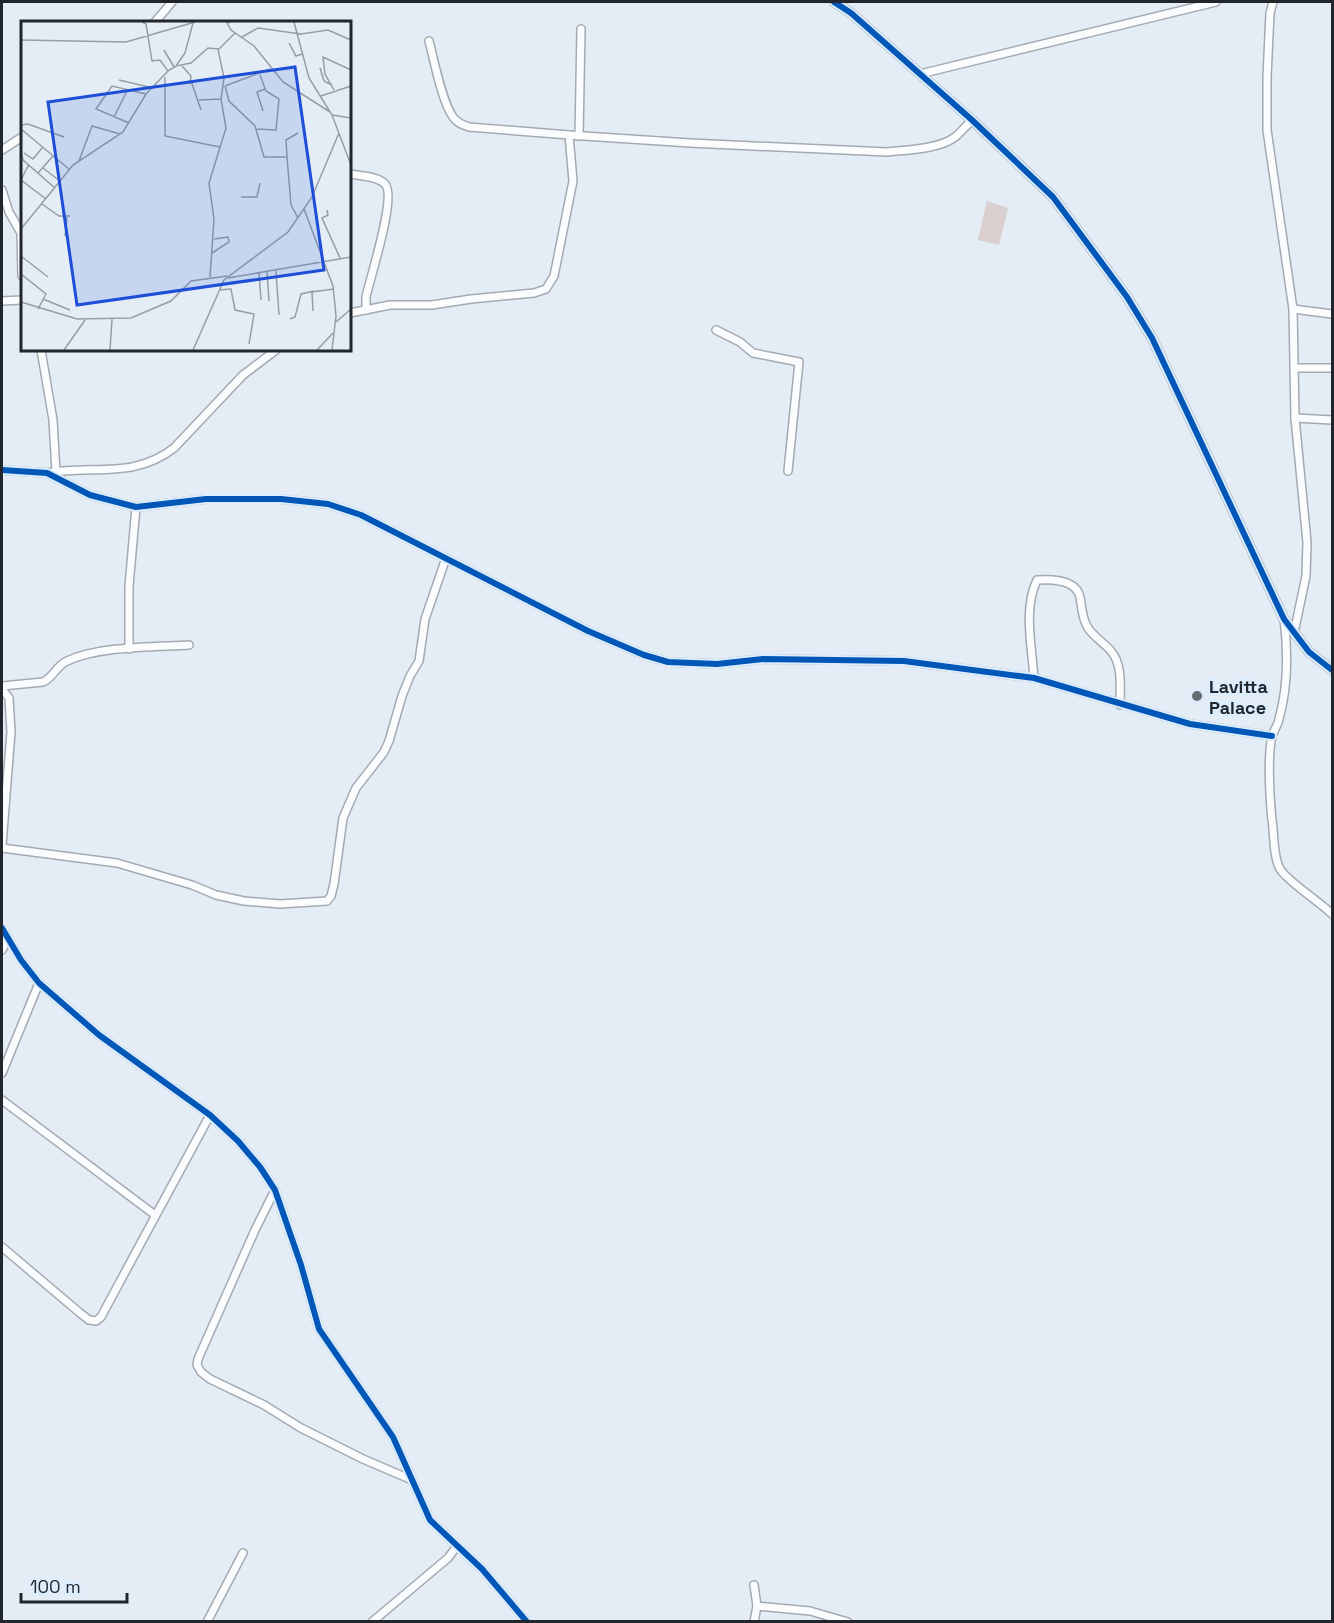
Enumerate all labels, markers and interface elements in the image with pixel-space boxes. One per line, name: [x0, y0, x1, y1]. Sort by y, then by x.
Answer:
inset map: [21, 21, 351, 351]
place label: Lavitta Palace: [1209, 675, 1268, 719]
marker: Lavitta Palace: [1190, 689, 1204, 703]
scale bar: [21, 1566, 128, 1604]
text: 100 m: [30, 1575, 81, 1598]

